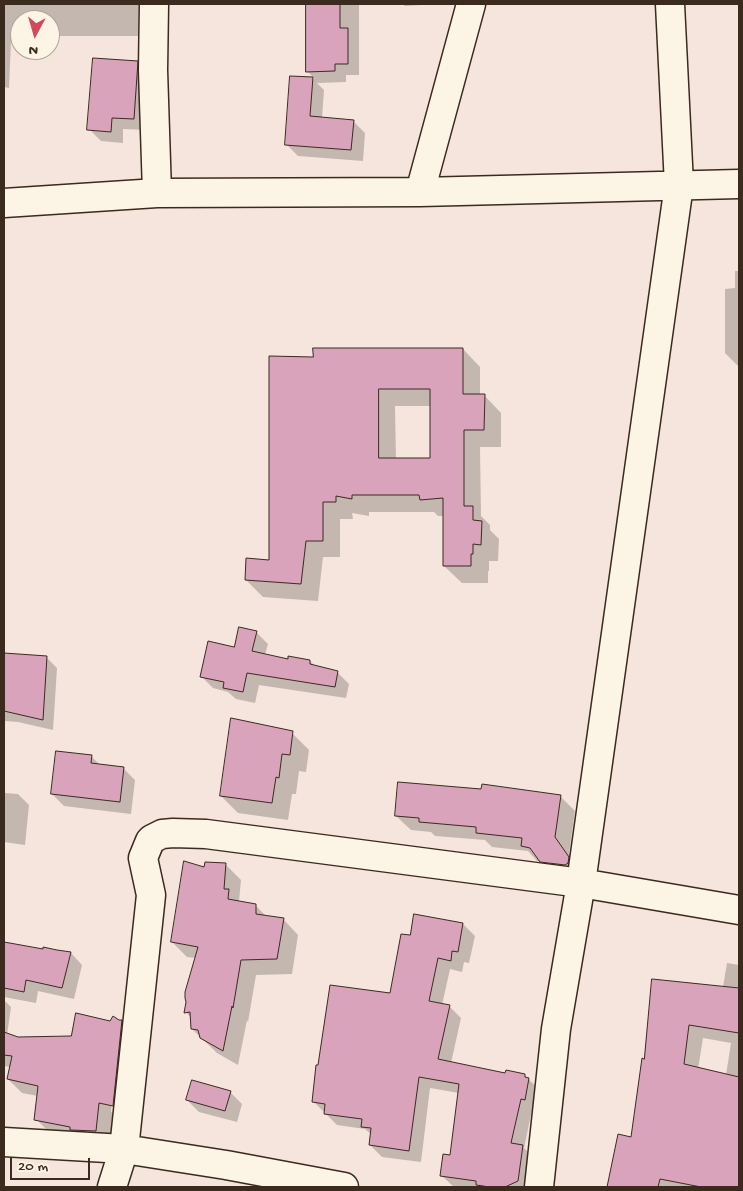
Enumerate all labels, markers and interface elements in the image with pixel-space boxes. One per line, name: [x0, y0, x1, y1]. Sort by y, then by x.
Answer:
north arrow: [10, 10, 60, 60]
text: N: [28, 40, 39, 58]
scale bar: [12, 1148, 92, 1180]
text: 20 m: [18, 1158, 48, 1176]

